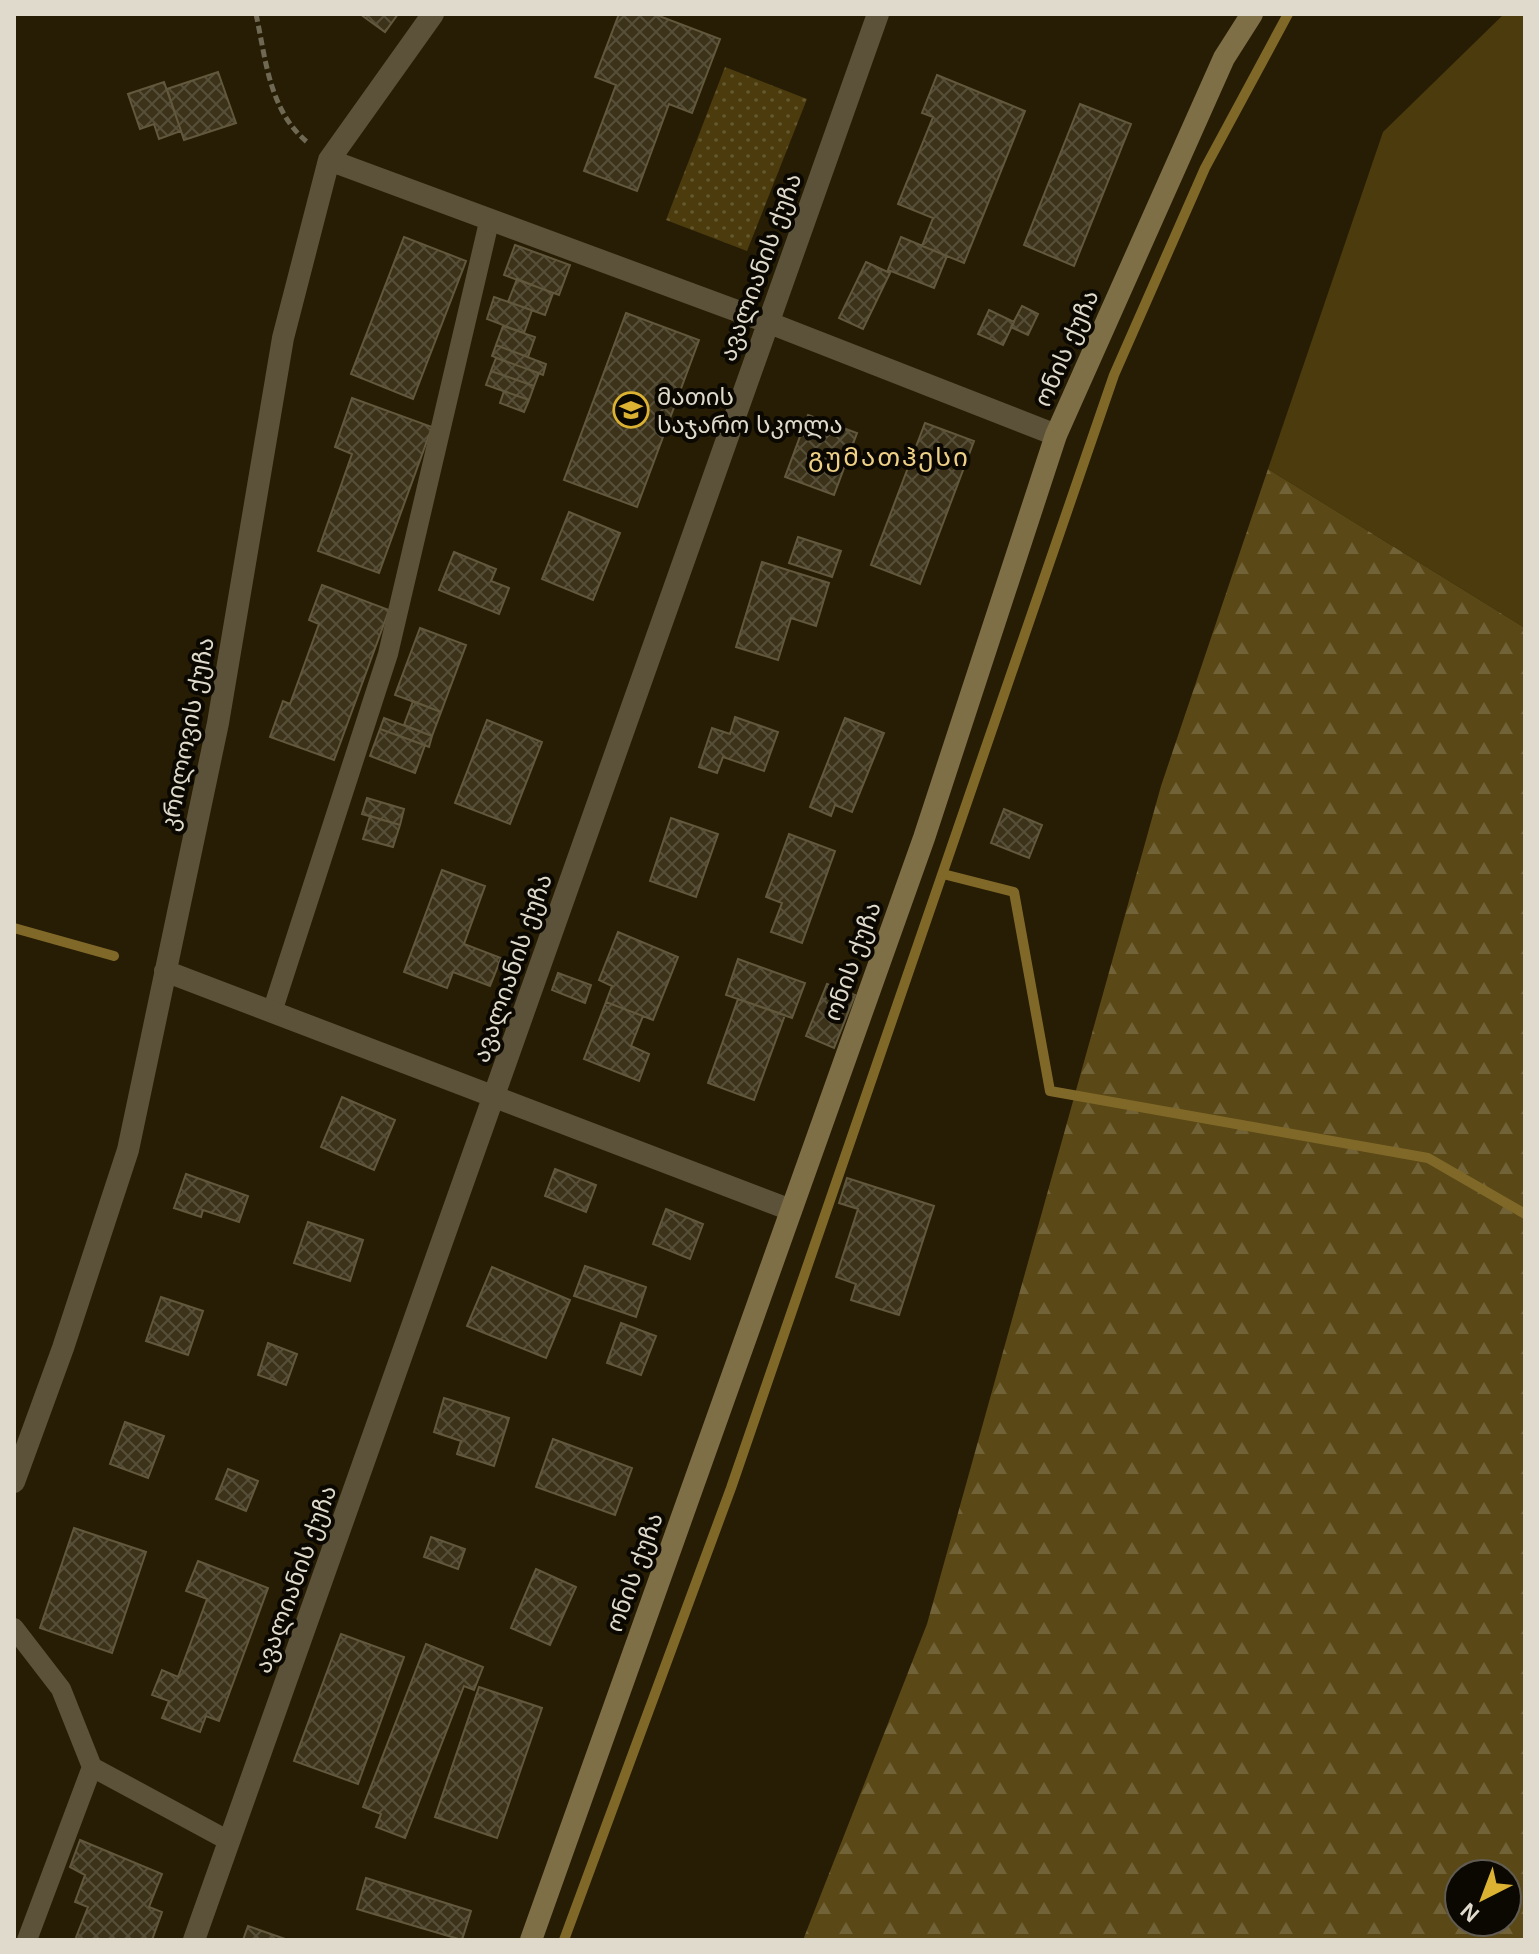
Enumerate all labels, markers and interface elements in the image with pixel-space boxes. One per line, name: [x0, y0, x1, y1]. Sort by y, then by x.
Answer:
street label: ავალიანის ქუჩა: [713, 169, 807, 365]
street label: ონის ქუჩა: [1028, 285, 1105, 411]
place label: მათის საჯარო სკოლა: [657, 383, 843, 439]
school or university icon: მათის საჯარო სკოლა: [612, 391, 650, 429]
district label: გუმათჰესი: [808, 442, 970, 472]
street label: კრილოვის ქუჩა: [155, 635, 220, 833]
street label: ავალიანის ქუჩა: [467, 870, 558, 1066]
street label: ონის ქუჩა: [818, 898, 887, 1025]
street label: ავალიანის ქუჩა: [248, 1481, 342, 1677]
street label: ონის ქუჩა: [600, 1509, 669, 1636]
north arrow: [1443, 1858, 1523, 1938]
text: N: [1456, 1898, 1484, 1927]

